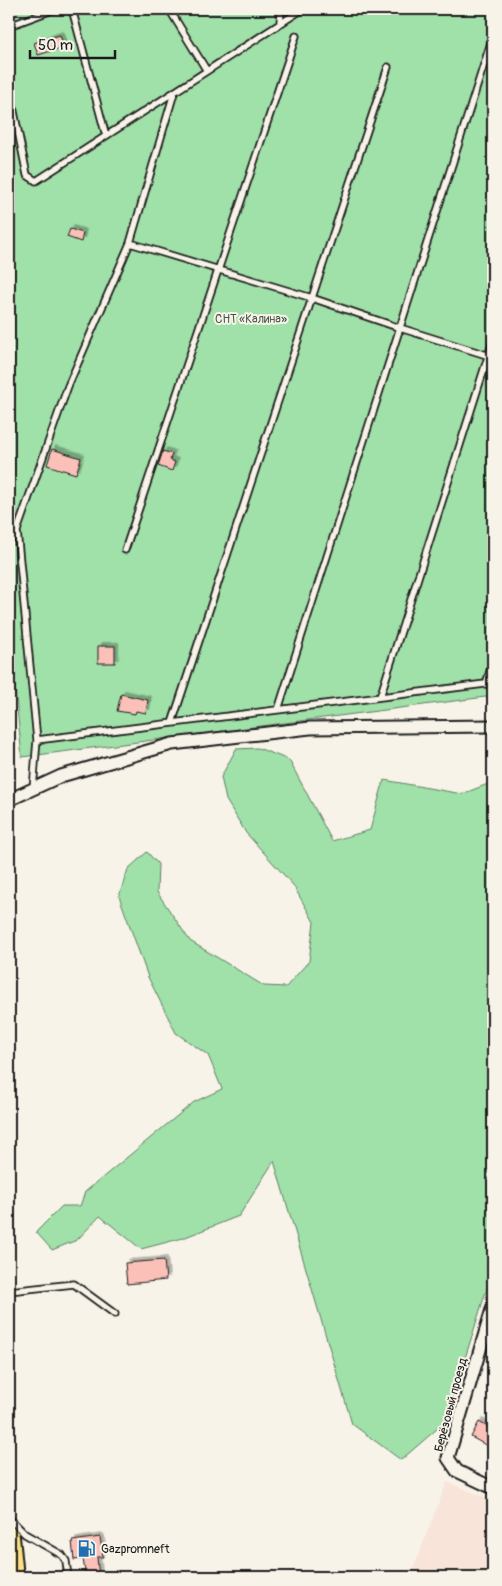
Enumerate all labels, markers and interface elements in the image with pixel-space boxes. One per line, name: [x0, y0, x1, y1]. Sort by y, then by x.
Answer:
scale bar: [30, 28, 115, 60]
text: 50 m: [38, 36, 73, 55]
park label: СНТ «Калина»: [215, 312, 287, 327]
street label: Берёзовый проезд: [431, 1356, 471, 1454]
fuel station icon: Gazpromneft: [77, 1539, 97, 1559]
place label: Gazpromneft: [101, 1542, 170, 1557]

